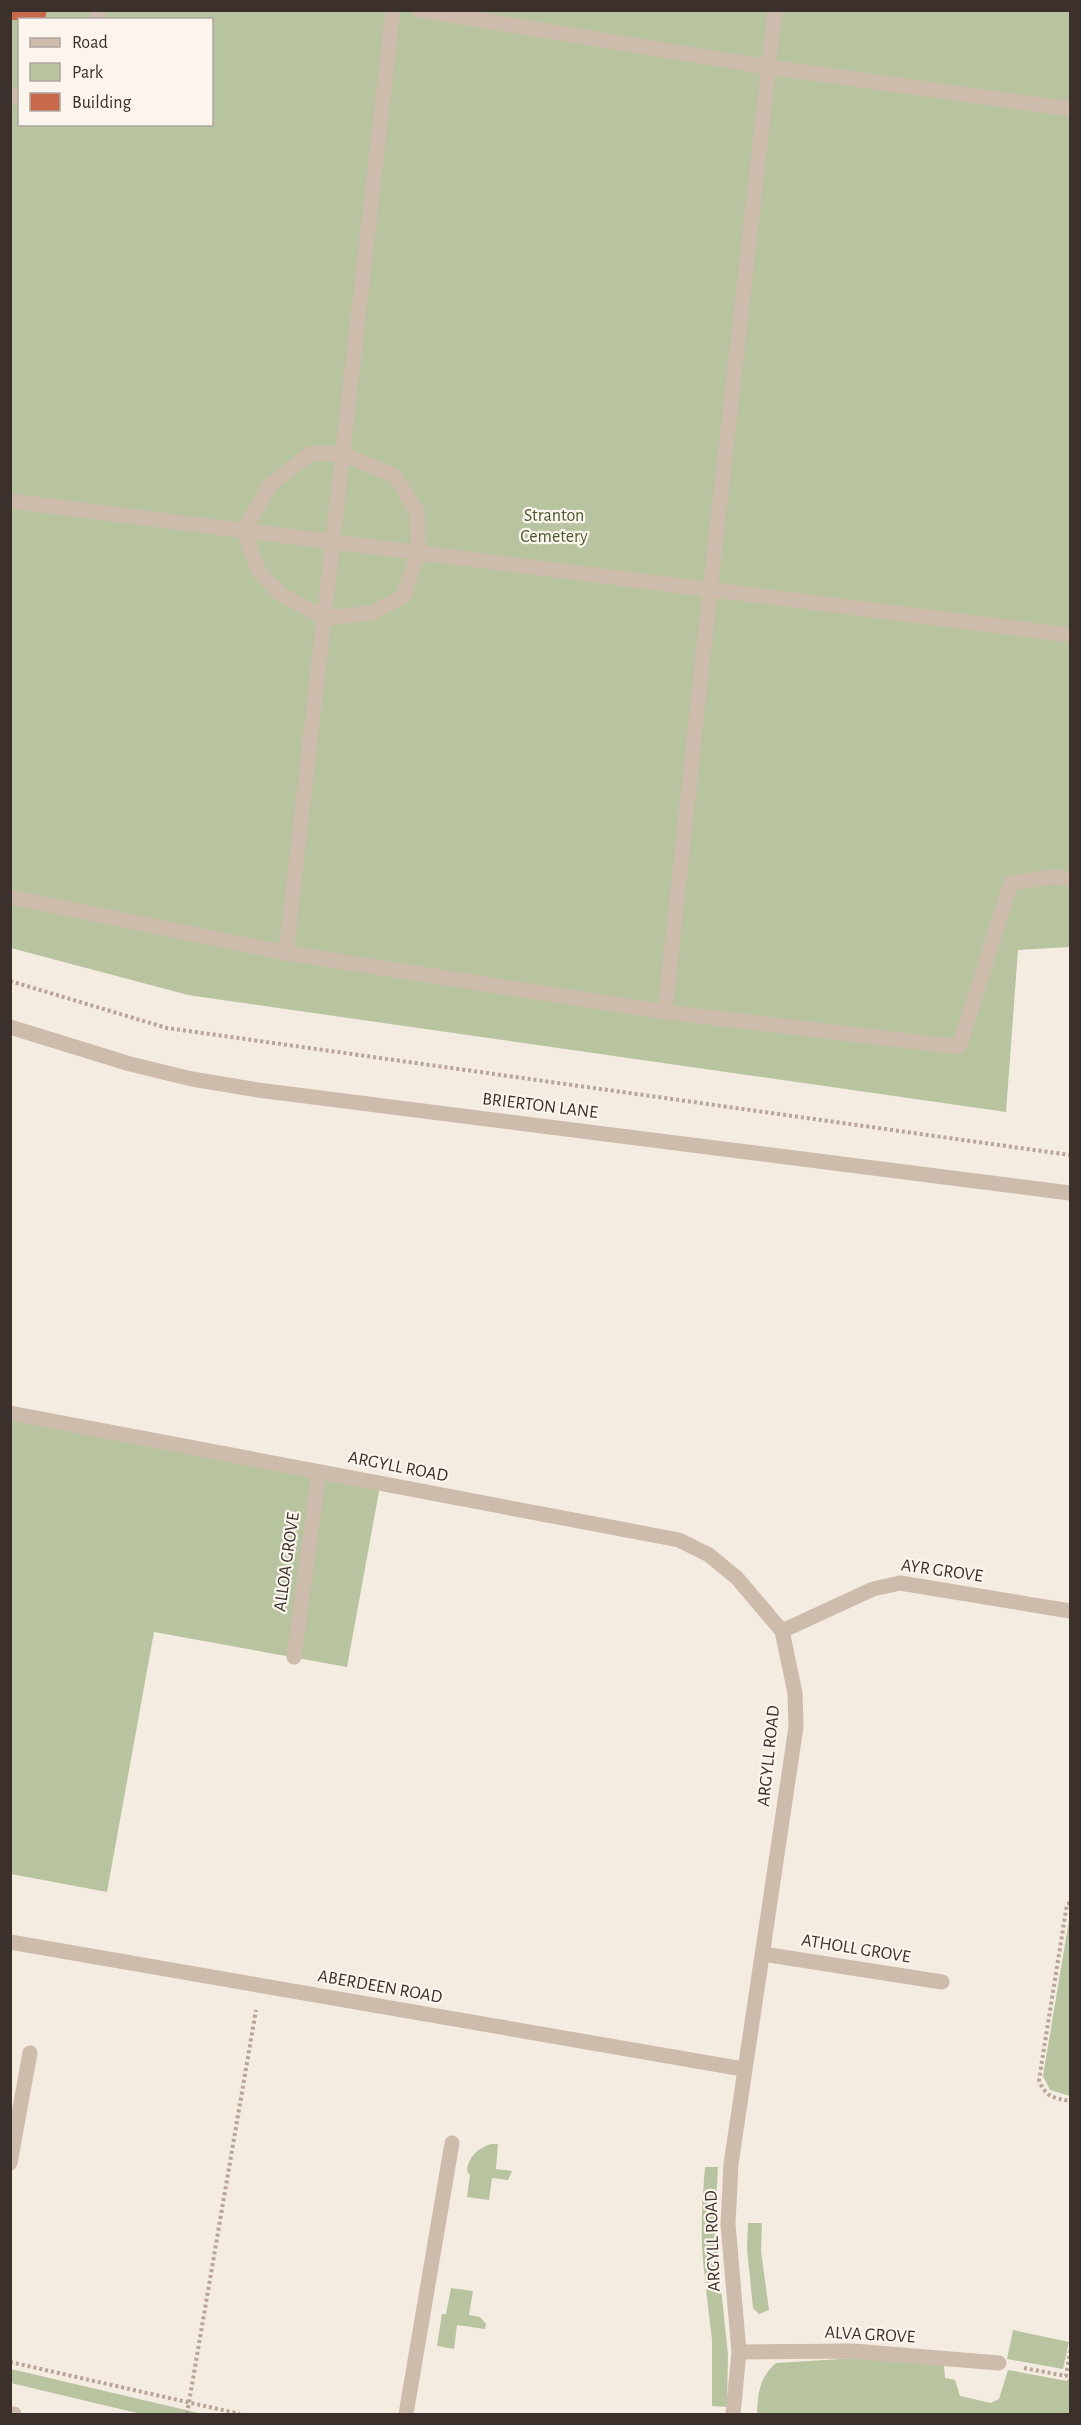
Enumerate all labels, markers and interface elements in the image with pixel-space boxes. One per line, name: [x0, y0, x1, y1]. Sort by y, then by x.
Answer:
legend: [18, 18, 213, 126]
text: Road: [72, 34, 108, 52]
text: Park: [72, 64, 104, 82]
text: Building: [72, 94, 132, 112]
park label: Stranton Cemetery: [520, 507, 588, 546]
street label: BRIERTON LANE: [481, 1090, 599, 1122]
street label: ARGYLL ROAD: [346, 1448, 450, 1486]
street label: ALLOA GROVE: [271, 1511, 303, 1613]
street label: AYR GROVE: [900, 1556, 984, 1586]
street label: ARGYLL ROAD: [755, 1705, 783, 1807]
street label: ATHOLL GROVE: [800, 1931, 912, 1967]
street label: ABERDEEN ROAD: [316, 1967, 444, 2007]
street label: ARGYLL ROAD: [702, 2190, 724, 2292]
street label: ALVA GROVE: [824, 2324, 916, 2346]

